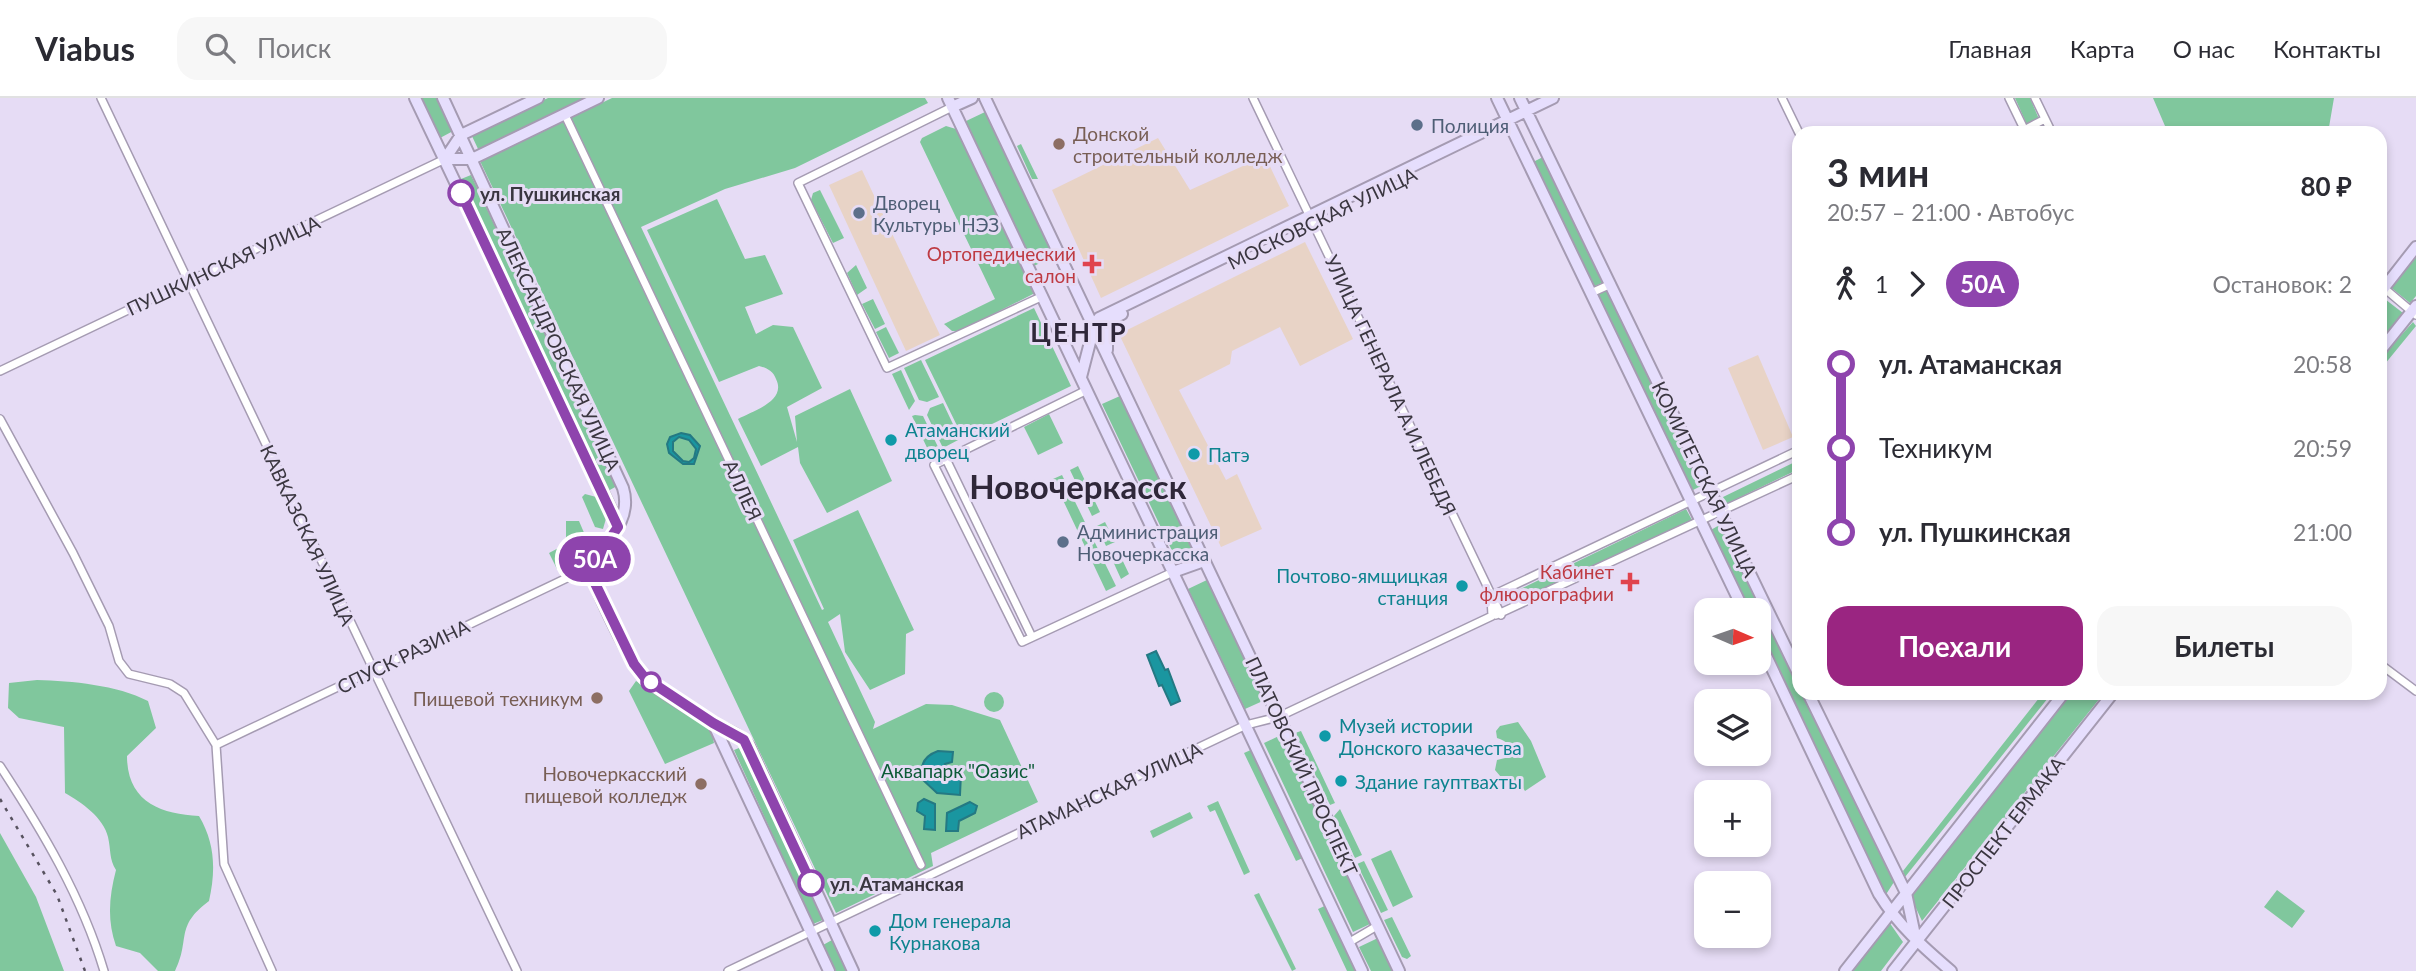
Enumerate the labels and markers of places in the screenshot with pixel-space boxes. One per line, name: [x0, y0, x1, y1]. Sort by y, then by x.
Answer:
place label: Полиция: [1431, 114, 1509, 137]
marker: Полиция: [1409, 117, 1425, 133]
place label: Донской строительный колледж: [1073, 122, 1283, 167]
marker: Донской строительный колледж: [1051, 136, 1067, 152]
marker: ул. Пушкинская: [448, 180, 474, 206]
place label: ул. Пушкинская: [480, 182, 620, 205]
place label: Дворец Культуры НЭЗ: [873, 191, 999, 236]
marker: Дворец Культуры НЭЗ: [851, 205, 867, 221]
place label: Ортопедический салон: [927, 242, 1076, 287]
marker: Ортопедический салон: [1082, 254, 1102, 274]
place label: Атаманский дворец: [905, 418, 1010, 463]
marker: Атаманский дворец: [883, 432, 899, 448]
place label: Патэ: [1208, 443, 1250, 466]
marker: Патэ: [1186, 446, 1202, 462]
place label: Администрация Новочеркасска: [1077, 520, 1218, 565]
marker: Администрация Новочеркасска: [1055, 534, 1071, 550]
place label: Кабинет флюорографии: [1480, 560, 1614, 605]
place label: Почтово-ямщицкая станция: [1276, 564, 1448, 609]
marker: Кабинет флюорографии: [1620, 572, 1640, 592]
marker: Почтово-ямщицкая станция: [1454, 578, 1470, 594]
unlabelled marker: [641, 672, 661, 692]
place label: Пищевой техникум: [413, 687, 583, 710]
marker: Пищевой техникум: [589, 690, 605, 706]
place label: Музей истории Донского казачества: [1339, 714, 1522, 759]
marker: Музей истории Донского казачества: [1317, 728, 1333, 744]
place label: Новочеркасский пищевой колледж: [524, 762, 687, 807]
place label: Здание гауптвахты: [1355, 770, 1522, 793]
marker: Здание гауптвахты: [1333, 773, 1349, 789]
marker: Новочеркасский пищевой колледж: [693, 776, 709, 792]
marker: ул. Атаманская: [798, 870, 824, 896]
place label: ул. Атаманская: [830, 872, 964, 895]
place label: Дом генерала Курнакова: [889, 909, 1011, 954]
marker: Дом генерала Курнакова: [867, 923, 883, 939]

